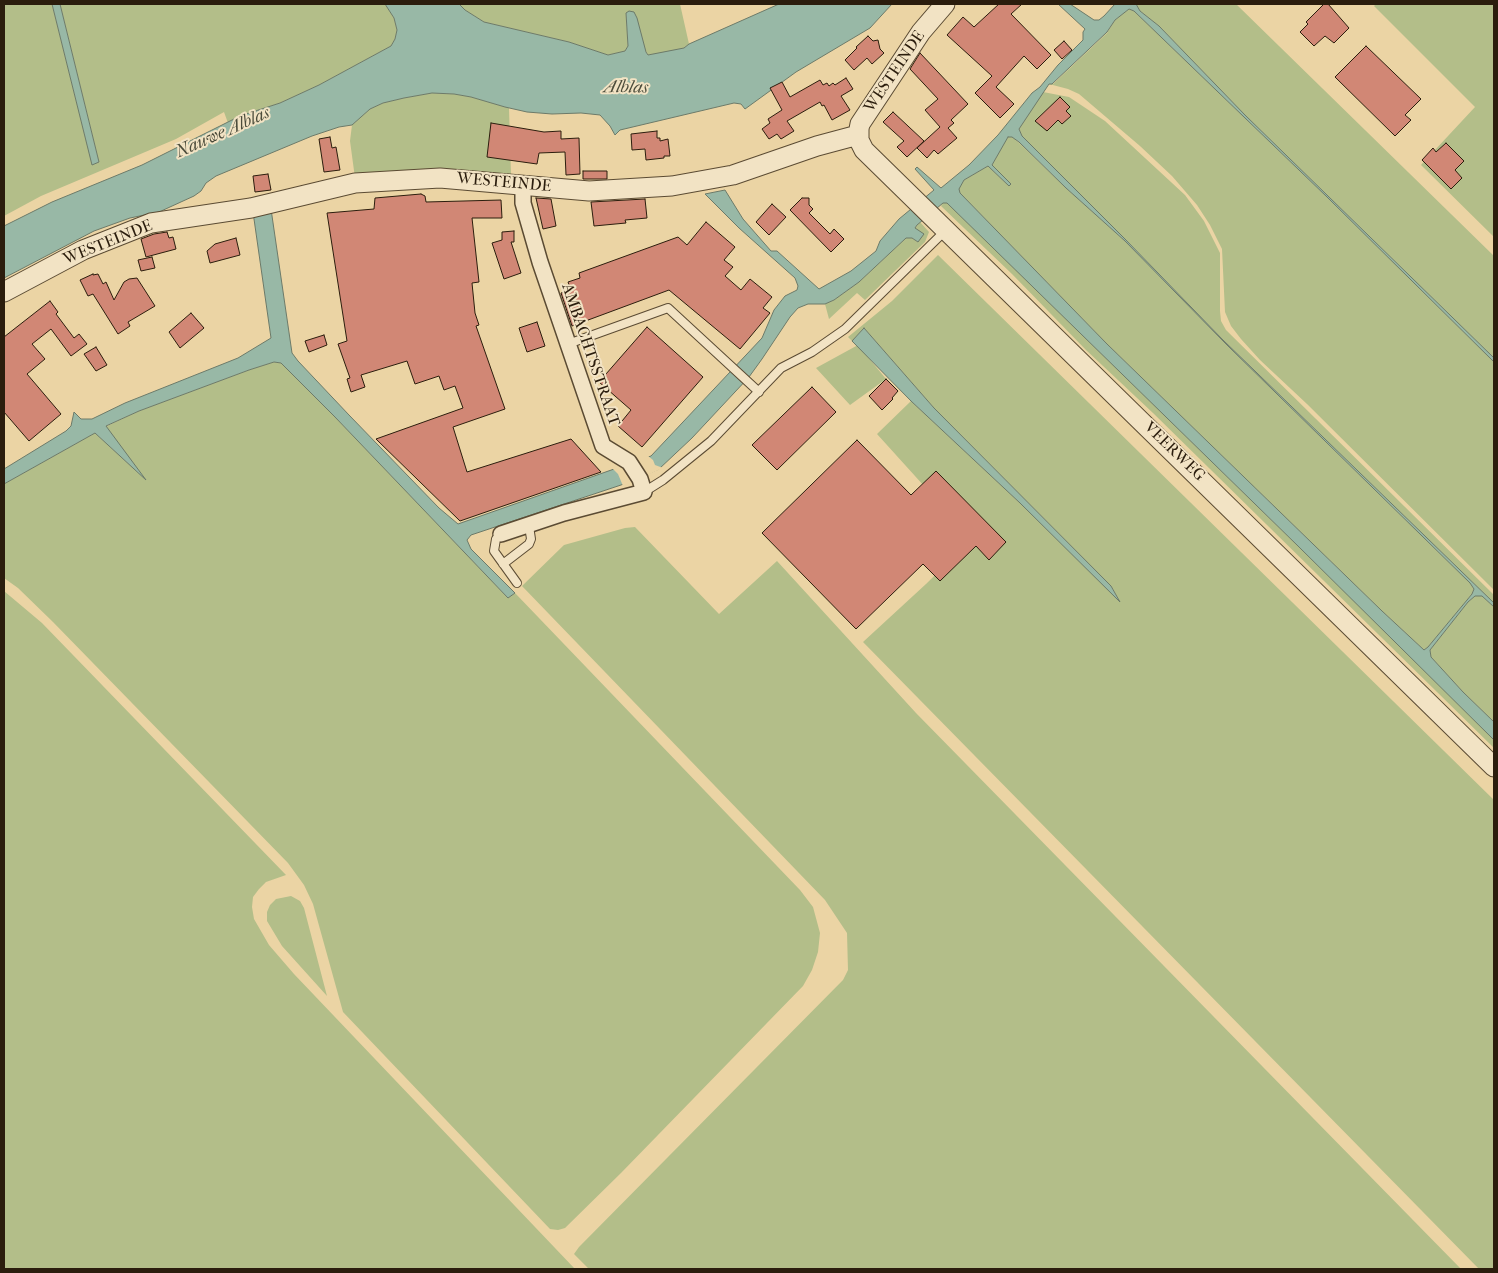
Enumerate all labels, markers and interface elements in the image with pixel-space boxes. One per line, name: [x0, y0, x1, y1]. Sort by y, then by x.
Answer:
street label: WESTEINDE: [861, 27, 929, 117]
water label: Alblas: [604, 77, 648, 99]
water label: Nauwe Alblas: [173, 103, 273, 163]
street label: WESTEINDE: [456, 169, 552, 197]
street label: WESTEINDE: [61, 216, 155, 270]
street label: AMBACHTSSTRAAT: [557, 281, 623, 429]
street label: VEERWEG: [1139, 418, 1209, 486]

